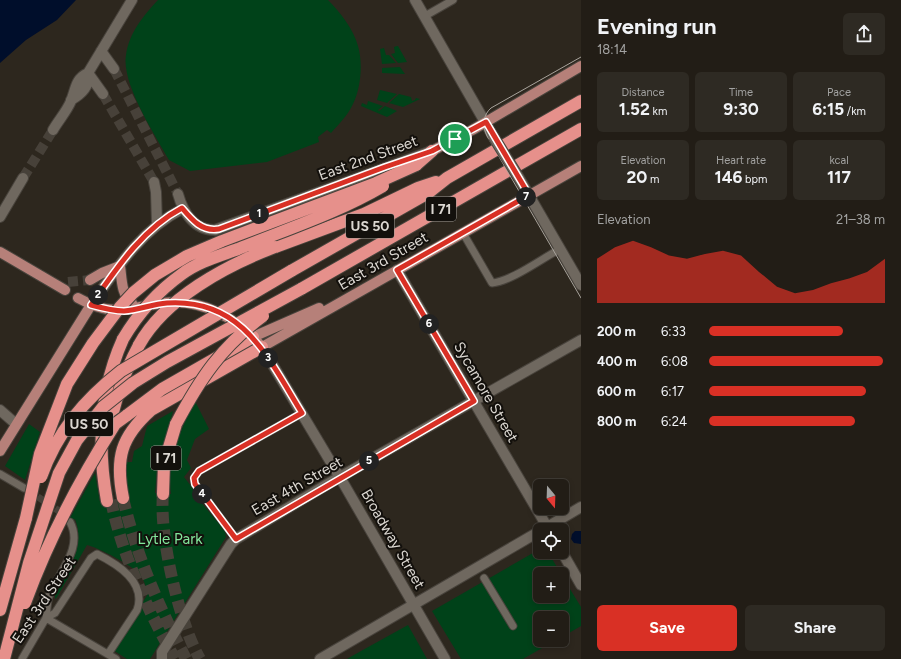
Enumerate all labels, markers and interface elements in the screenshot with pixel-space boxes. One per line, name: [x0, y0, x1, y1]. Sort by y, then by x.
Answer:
text: Evening run: [597, 13, 717, 40]
button: share: [843, 13, 885, 55]
text: 18:14: [597, 42, 627, 57]
text: Distance: [621, 86, 665, 99]
text: Time: [729, 86, 753, 99]
text: Pace: [827, 86, 851, 99]
text: 1.52: [619, 99, 650, 119]
text: 9:30: [723, 99, 759, 119]
text: 6:15: [812, 99, 844, 119]
text: km: [650, 105, 667, 118]
text: /km: [844, 105, 866, 118]
pin: [438, 122, 472, 156]
icon: arrive: [444, 128, 466, 150]
street label: East 2nd Street: [316, 132, 420, 184]
text: Elevation: [620, 154, 666, 167]
text: Heart rate: [716, 154, 766, 167]
text: kcal: [829, 154, 849, 167]
text: 20: [627, 167, 647, 187]
text: 146: [715, 167, 742, 187]
text: 117: [827, 167, 851, 187]
text: m: [647, 173, 659, 186]
text: bpm: [742, 173, 767, 186]
pin: 7: [516, 187, 536, 207]
text: 7: [523, 190, 529, 203]
road number: I 71: [426, 197, 456, 221]
pin: 1: [249, 204, 269, 224]
text: 1: [257, 207, 261, 220]
text: Elevation: [597, 212, 650, 227]
text: 21–38 m: [836, 212, 885, 227]
road number: US 50: [346, 214, 394, 238]
street label: East 3rd Street: [335, 228, 431, 294]
pin: 2: [88, 285, 108, 305]
text: 2: [95, 288, 101, 301]
pin: 6: [419, 314, 439, 334]
text: 6: [426, 317, 432, 330]
text: 200 m: [597, 324, 636, 339]
text: 6:33: [661, 324, 686, 339]
street label: Sycamore Street: [450, 339, 522, 446]
pin: 3: [258, 348, 278, 368]
text: 3: [265, 351, 271, 364]
text: 400 m: [597, 354, 637, 369]
text: 6:08: [661, 354, 688, 369]
text: 600 m: [597, 384, 636, 399]
text: 6:17: [661, 384, 684, 399]
road number: US 50: [65, 412, 113, 436]
text: 800 m: [597, 414, 636, 429]
text: 6:24: [661, 414, 687, 429]
road number: I 71: [151, 446, 181, 470]
pin: 5: [359, 451, 379, 471]
street label: East 4th Street: [248, 453, 346, 519]
text: 5: [366, 454, 372, 467]
north arrow: [533, 479, 569, 515]
map controls: [533, 479, 569, 647]
pin: 4: [192, 484, 212, 504]
street label: Broadway Street: [357, 486, 429, 592]
text: 4: [199, 487, 205, 500]
button: locate: [533, 523, 569, 559]
park label: Lytle Park: [137, 530, 203, 548]
street label: East 3rd Street: [8, 553, 80, 647]
button: +: [533, 567, 569, 603]
button: Save: [597, 605, 737, 651]
button: Share: [745, 605, 885, 651]
button: −: [533, 611, 569, 647]

